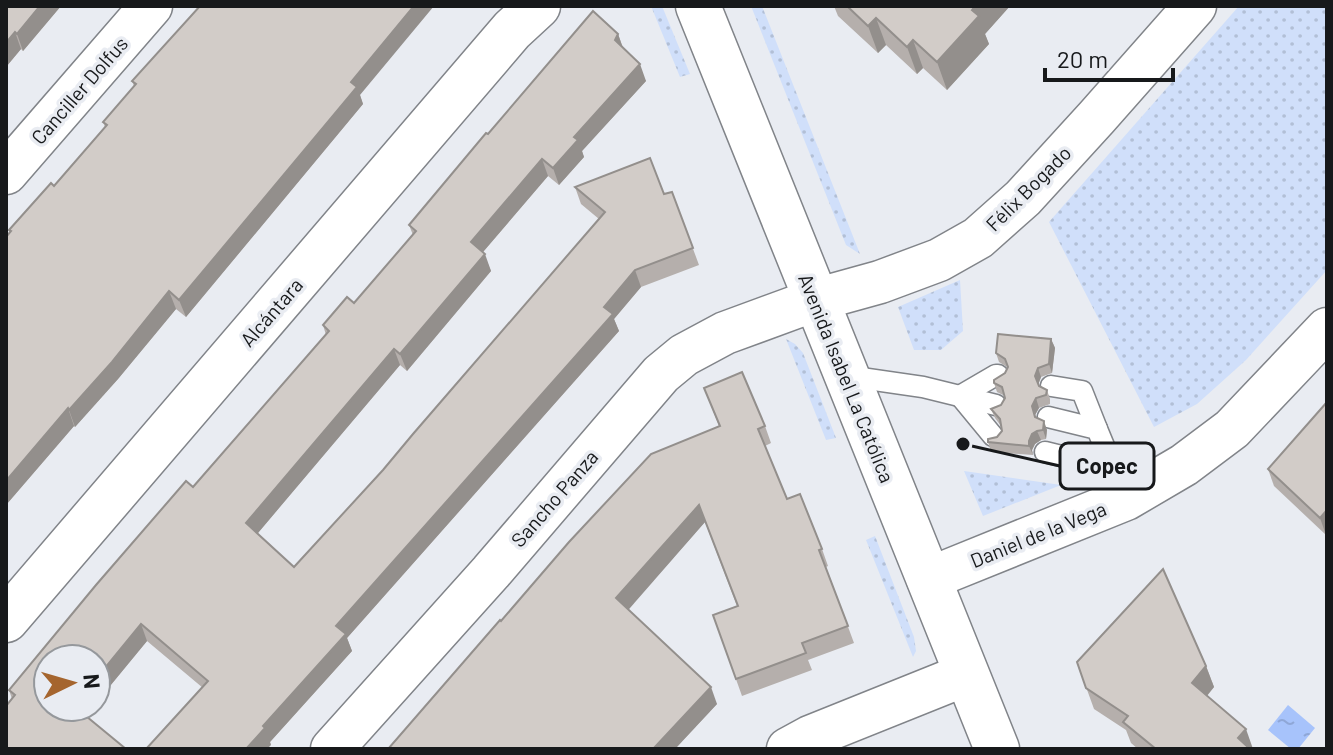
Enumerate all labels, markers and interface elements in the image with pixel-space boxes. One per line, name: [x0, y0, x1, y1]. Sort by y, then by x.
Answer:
street label: Canciller Dolfus: [26, 31, 132, 149]
scale bar: [1045, 32, 1173, 82]
text: 20 m: [1057, 44, 1108, 73]
street label: Félix Bogado: [980, 140, 1076, 236]
street label: Avenida Isabel La Católica: [794, 270, 900, 486]
street label: Alcántara: [235, 273, 307, 351]
callout: Copec: [1060, 443, 1154, 489]
street label: Sancho Panza: [505, 445, 603, 551]
text: Copec: [1076, 452, 1138, 478]
street label: Daniel de la Vega: [967, 496, 1109, 572]
north arrow: [32, 643, 112, 723]
text: N: [79, 673, 107, 690]

